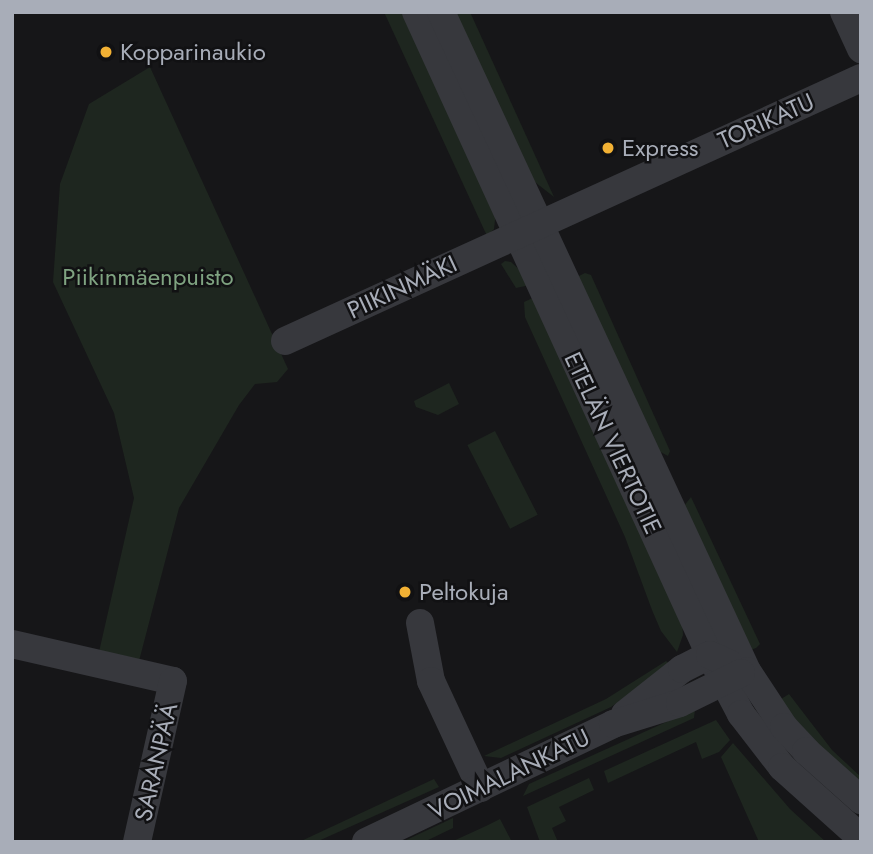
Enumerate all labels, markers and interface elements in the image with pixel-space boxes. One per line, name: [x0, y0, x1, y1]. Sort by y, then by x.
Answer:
place label: Kopparinaukio: [120, 38, 266, 66]
marker: Kopparinaukio: [98, 44, 114, 60]
street label: TORIKATU: [713, 87, 819, 155]
place label: Express: [622, 134, 699, 162]
marker: Express: [600, 140, 616, 156]
street label: PIIKINMÄKI: [343, 249, 461, 325]
park label: Piikinmäenpuisto: [62, 263, 234, 291]
street label: ETELÄN VIERTOTIE: [558, 347, 668, 539]
place label: Peltokuja: [419, 578, 509, 606]
marker: Peltokuja: [397, 584, 413, 600]
street label: SARANPÄÄ: [128, 700, 184, 824]
street label: VOIMALANKATU: [424, 723, 594, 825]

